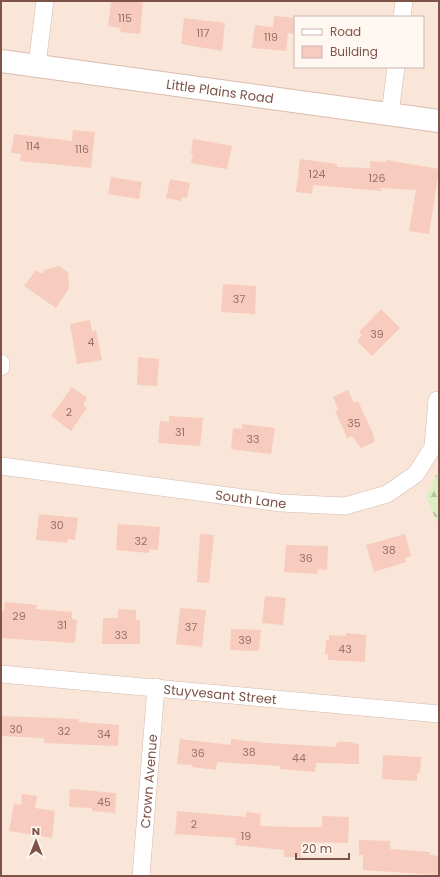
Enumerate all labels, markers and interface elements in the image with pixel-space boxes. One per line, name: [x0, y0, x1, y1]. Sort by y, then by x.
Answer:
house number: 115: [118, 10, 132, 26]
legend: [294, 16, 424, 68]
text: Road: [330, 23, 361, 40]
house number: 117: [196, 25, 210, 41]
house number: 119: [264, 29, 278, 45]
text: Building: [330, 43, 378, 60]
street label: Little Plains Road: [165, 74, 275, 108]
house number: 114: [26, 138, 40, 154]
house number: 116: [75, 141, 89, 157]
house number: 124: [309, 166, 325, 182]
house number: 126: [369, 170, 385, 186]
house number: 37: [233, 291, 245, 307]
house number: 39: [370, 326, 384, 342]
house number: 4: [88, 334, 95, 350]
house number: 2: [66, 404, 72, 420]
house number: 35: [347, 415, 361, 431]
house number: 31: [175, 424, 185, 440]
house number: 33: [247, 431, 259, 447]
street label: South Lane: [214, 485, 287, 513]
house number: 30: [50, 517, 64, 533]
house number: 32: [135, 533, 147, 549]
house number: 38: [382, 542, 396, 558]
house number: 36: [299, 550, 313, 566]
house number: 29: [12, 608, 26, 624]
house number: 31: [57, 617, 67, 633]
house number: 37: [185, 619, 197, 635]
house number: 33: [115, 627, 127, 643]
house number: 39: [238, 632, 252, 648]
house number: 43: [338, 641, 352, 657]
street label: Stuyvesant Street: [163, 679, 278, 709]
house number: 30: [9, 721, 23, 737]
house number: 32: [58, 723, 70, 739]
house number: 34: [97, 726, 111, 742]
street label: Crown Avenue: [135, 733, 162, 829]
house number: 38: [242, 744, 256, 760]
house number: 36: [191, 745, 205, 761]
house number: 44: [292, 750, 306, 766]
house number: 45: [97, 794, 111, 810]
house number: 2: [191, 816, 197, 832]
north arrow: [16, 821, 56, 861]
text: N: [32, 823, 40, 839]
house number: 19: [241, 828, 251, 844]
scale bar: [296, 835, 349, 861]
text: 20 m: [302, 840, 332, 857]

